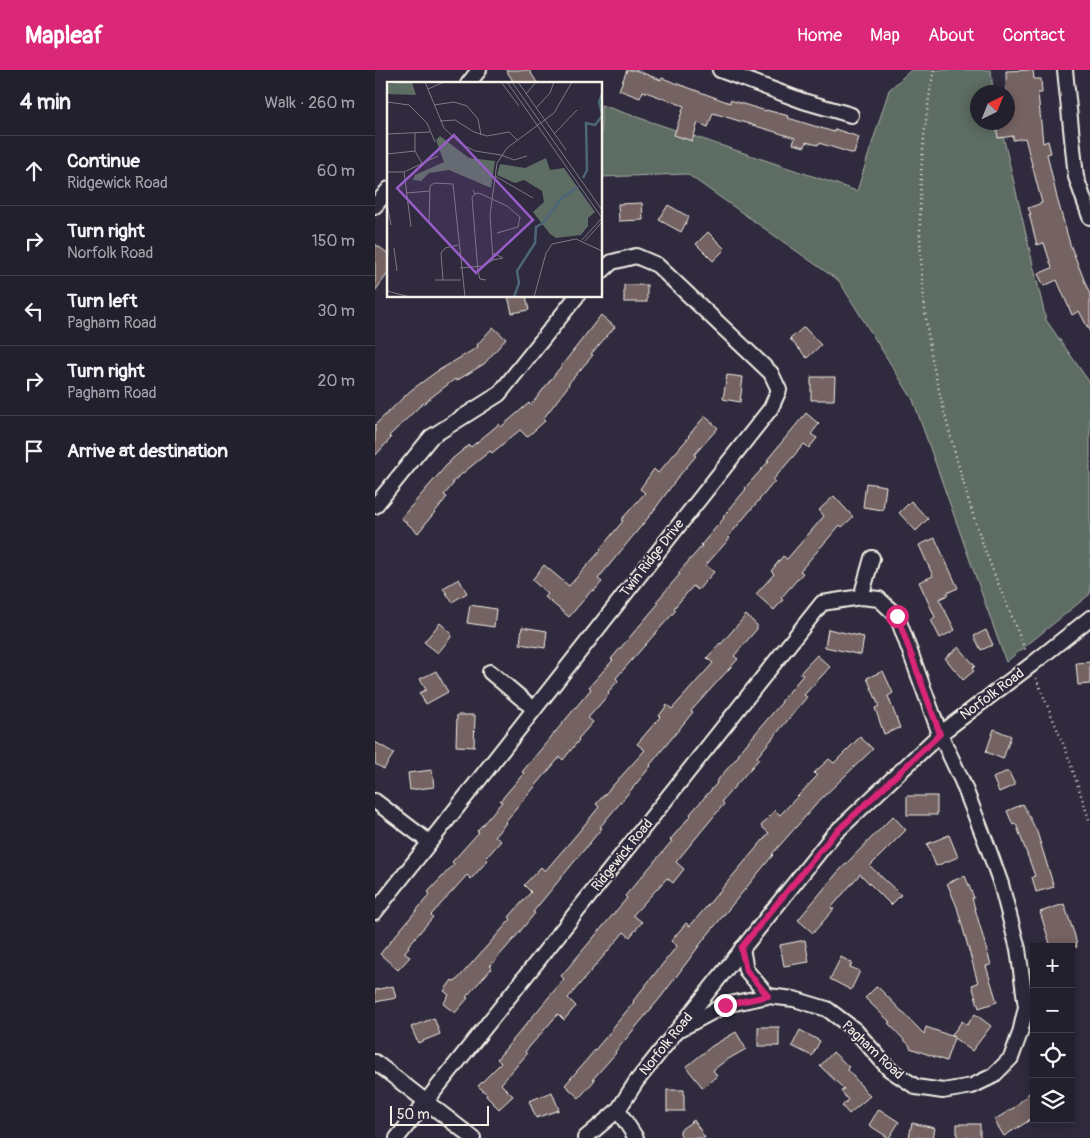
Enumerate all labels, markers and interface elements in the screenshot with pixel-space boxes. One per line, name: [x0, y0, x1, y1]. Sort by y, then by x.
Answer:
text: Mapleaf: [25, 21, 103, 50]
text: Home: [797, 24, 842, 47]
text: Map: [870, 24, 900, 47]
text: About: [928, 24, 974, 47]
text: Contact: [1002, 24, 1065, 47]
inset map: [387, 82, 603, 298]
north arrow: [970, 85, 1015, 130]
text: 4 min: [20, 89, 71, 116]
text: Walk · 260 m: [264, 93, 355, 113]
text: Continue: [67, 149, 140, 173]
icon: ahead: [20, 157, 48, 185]
text: 60 m: [317, 161, 355, 181]
text: Ridgewick Road: [67, 173, 168, 193]
text: Turn right: [67, 219, 145, 243]
icon: right: [20, 227, 48, 255]
text: 150 m: [311, 231, 355, 251]
text: Norfolk Road: [67, 243, 153, 263]
text: Turn left: [67, 289, 137, 313]
icon: left: [20, 297, 48, 325]
text: 30 m: [317, 301, 355, 321]
text: Pagham Road: [67, 313, 157, 333]
text: Turn right: [67, 359, 145, 383]
icon: right: [20, 367, 48, 395]
text: 20 m: [317, 371, 355, 391]
text: Pagham Road: [67, 383, 157, 403]
icon: arrive: [20, 437, 48, 465]
text: Arrive at destination: [67, 439, 228, 463]
street label: Twin Ridge Drive: [616, 516, 688, 600]
route start: [886, 605, 909, 628]
street label: Norfolk Road: [957, 664, 1027, 724]
street label: Ridgewick Road: [588, 815, 656, 895]
map controls: [1030, 943, 1075, 1123]
button: +: [1030, 943, 1075, 988]
button: −: [1030, 988, 1075, 1033]
route end: [714, 994, 737, 1017]
street label: Norfolk Road: [636, 1009, 696, 1079]
street label: Pagham Road: [839, 1017, 908, 1083]
button: locate: [1030, 1033, 1075, 1078]
button: layers: [1030, 1078, 1075, 1123]
scale bar: [390, 1103, 489, 1126]
text: 50 m: [397, 1106, 430, 1123]

